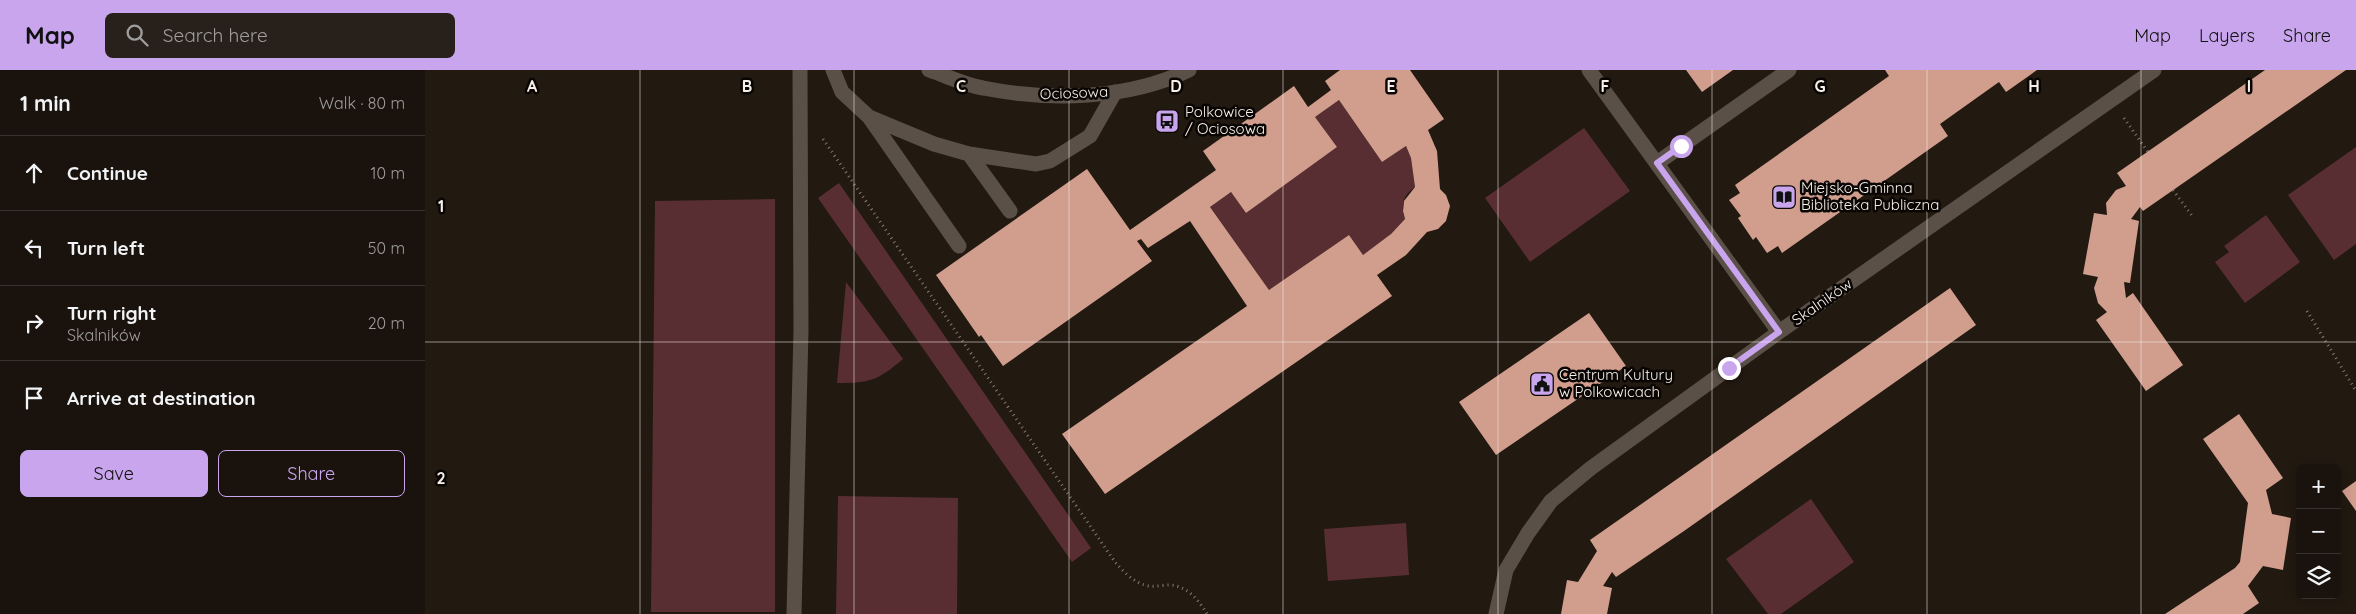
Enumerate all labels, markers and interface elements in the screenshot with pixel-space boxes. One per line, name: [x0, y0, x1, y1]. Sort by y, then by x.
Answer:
search box: [105, 13, 455, 58]
text: Map: [25, 20, 75, 50]
icon: search: [123, 21, 151, 49]
text: Search here: [163, 23, 268, 47]
text: Map: [2134, 24, 2171, 47]
text: Layers: [2199, 24, 2255, 47]
text: Share: [2283, 24, 2331, 47]
text: A: [527, 76, 538, 96]
text: B: [742, 76, 752, 96]
text: C: [956, 76, 966, 96]
text: D: [1170, 76, 1182, 96]
text: E: [1386, 76, 1396, 96]
text: F: [1601, 76, 1610, 96]
text: G: [1814, 76, 1826, 96]
text: H: [2028, 76, 2040, 96]
text: I: [2247, 76, 2251, 96]
street label: Ociosowa: [1040, 82, 1108, 103]
text: 1 min: [20, 90, 71, 116]
text: Walk · 80 m: [319, 93, 405, 113]
place label: Polkowice / Ociosowa: [1185, 102, 1265, 138]
bus stop icon: Polkowice / Ociosowa: [1154, 108, 1180, 134]
route start: [1670, 135, 1693, 158]
icon: ahead: [20, 159, 48, 187]
text: Continue: [67, 161, 148, 185]
text: 10 m: [371, 163, 405, 183]
place label: Miejsko-Gminna Biblioteka Publiczna: [1801, 178, 1939, 214]
library icon: Miejsko-Gminna Biblioteka Publiczna: [1771, 184, 1797, 210]
text: 1: [438, 196, 444, 216]
icon: left: [20, 234, 48, 262]
text: Turn left: [67, 236, 145, 260]
text: 50 m: [368, 238, 405, 258]
street label: Skalników: [1788, 274, 1855, 329]
text: Turn right: [67, 301, 156, 325]
icon: right: [20, 309, 48, 337]
text: 20 m: [368, 313, 405, 333]
text: Skalników: [67, 325, 141, 345]
route end: [1718, 357, 1741, 380]
place label: Centrum Kultury w Polkowicach: [1559, 365, 1673, 401]
public building icon: Centrum Kultury w Polkowicach: [1529, 371, 1555, 397]
icon: arrive: [20, 384, 48, 412]
text: Arrive at destination: [67, 386, 256, 410]
button: Save: [20, 450, 208, 497]
button: Share: [218, 450, 405, 497]
map controls: [2296, 464, 2341, 599]
button: +: [2296, 464, 2341, 509]
text: 2: [436, 468, 446, 488]
button: −: [2296, 509, 2341, 554]
button: layers: [2296, 554, 2341, 599]

